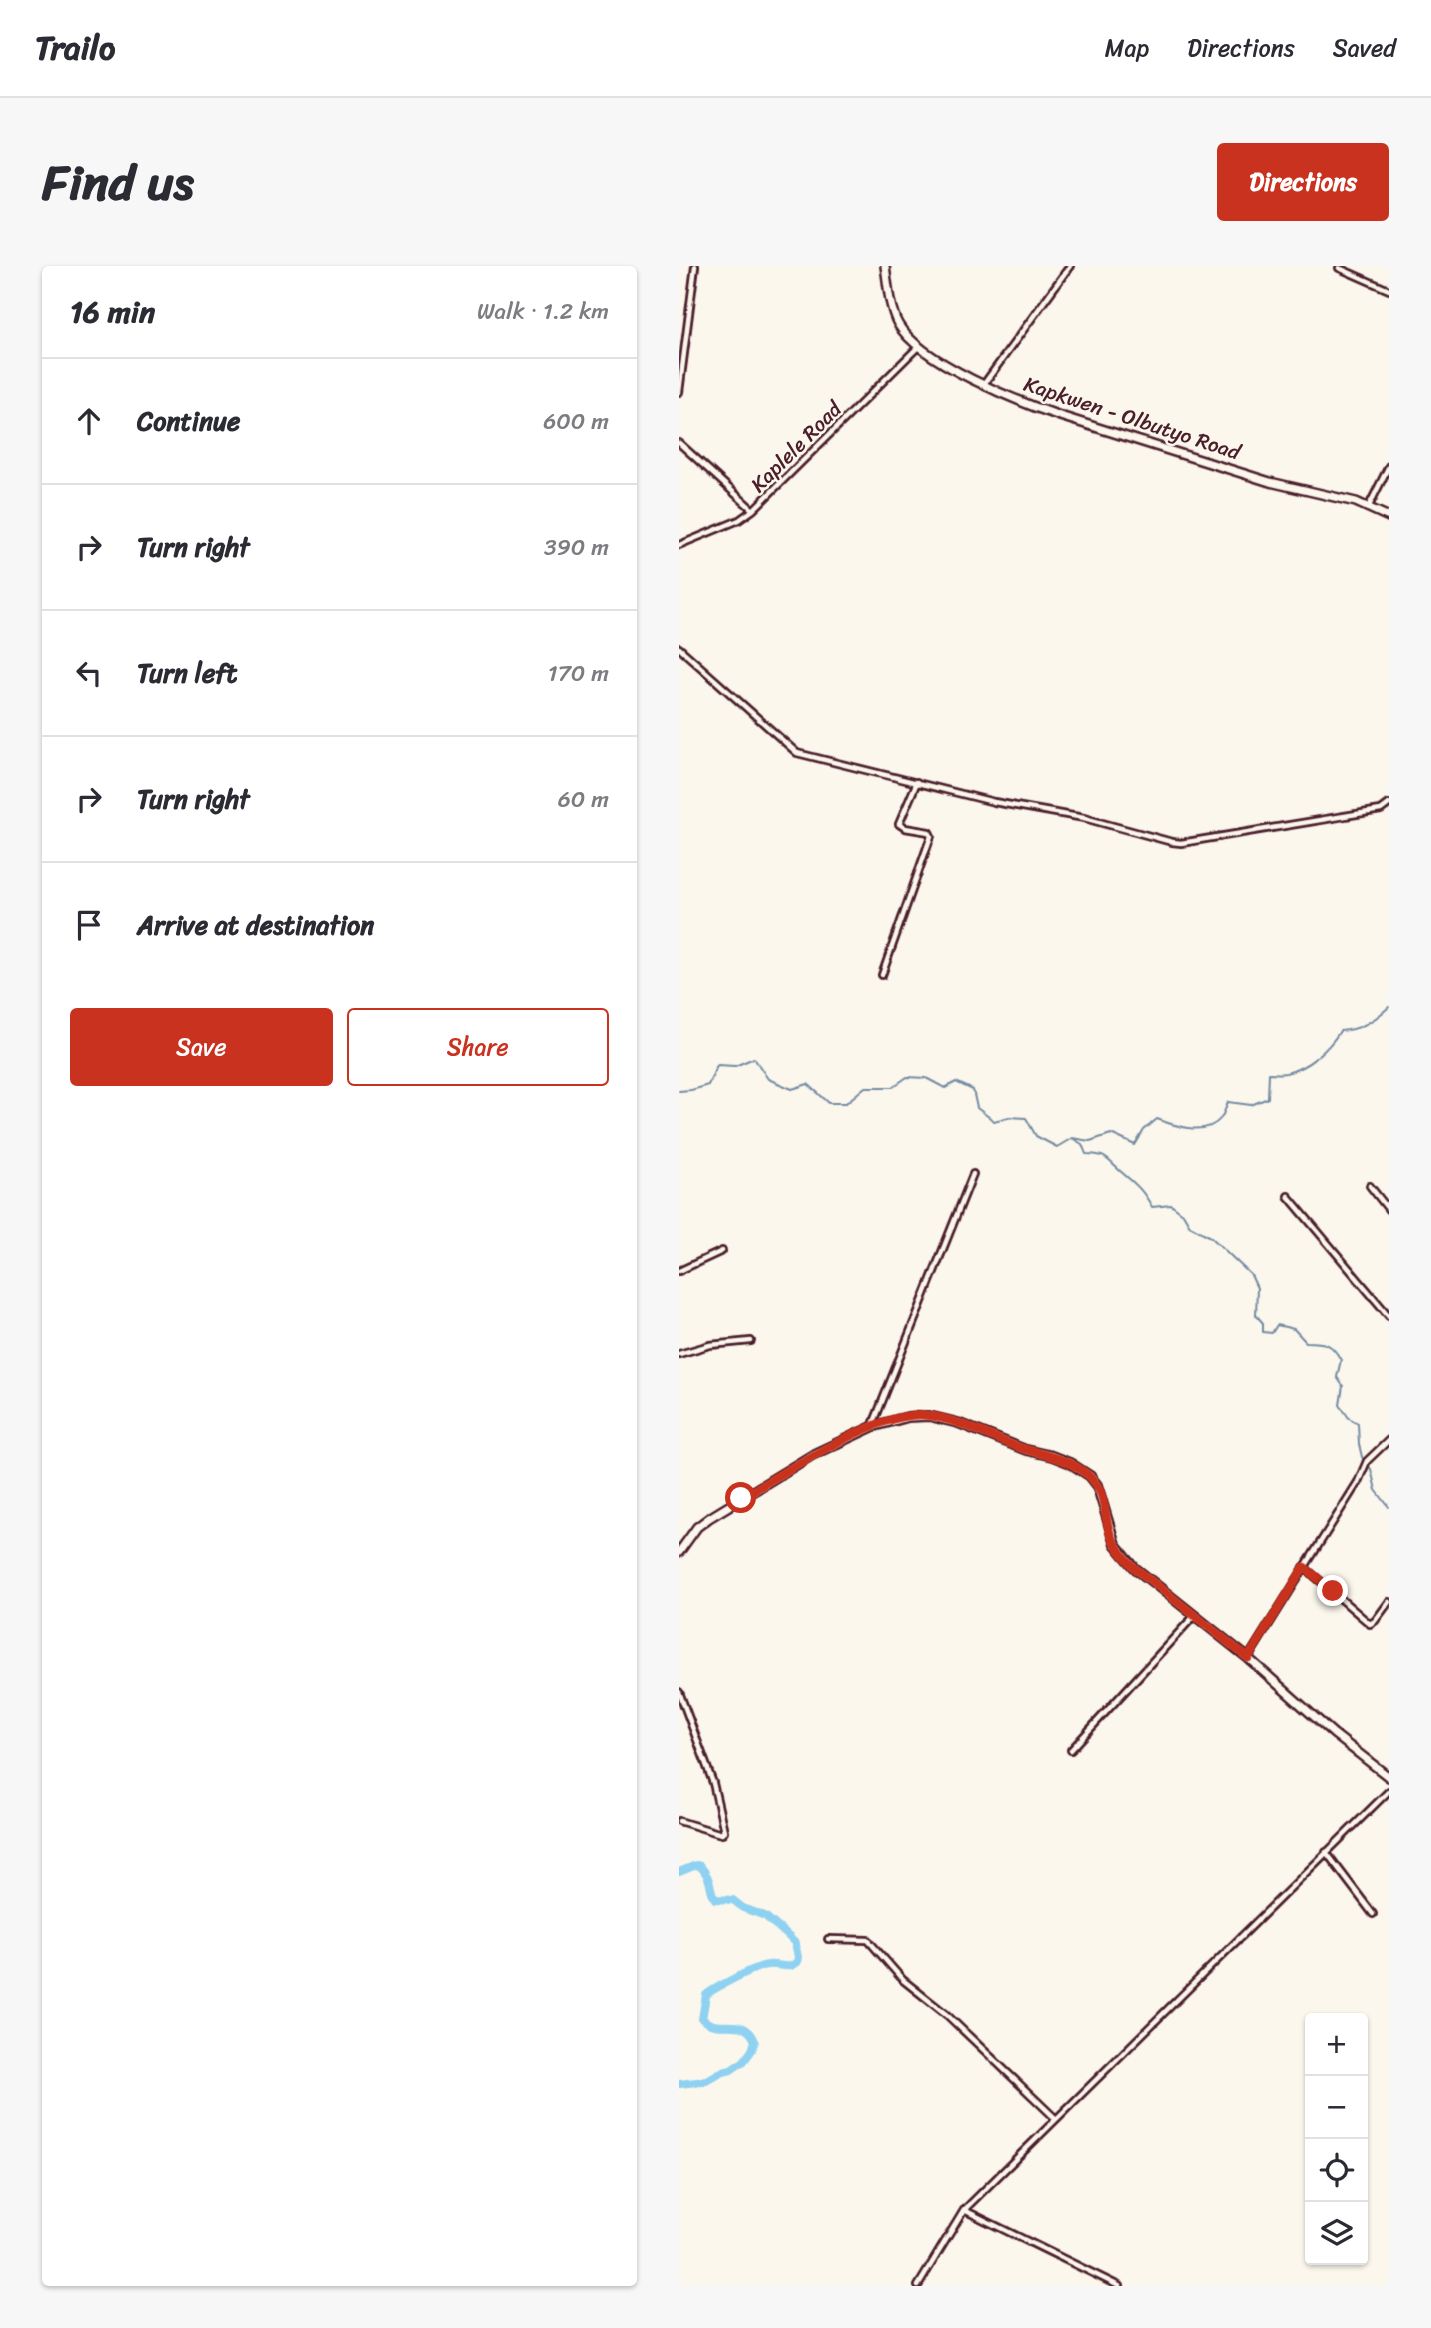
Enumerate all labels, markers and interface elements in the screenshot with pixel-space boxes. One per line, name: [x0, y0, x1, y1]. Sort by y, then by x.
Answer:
text: Trailo: [35, 19, 115, 77]
text: Map: [1105, 27, 1149, 69]
text: Directions: [1187, 27, 1295, 69]
text: Saved: [1333, 27, 1396, 69]
text: Find us: [42, 139, 194, 226]
button: Directions: [1217, 143, 1389, 221]
text: 16 min: [70, 285, 155, 339]
text: Walk · 1.2 km: [477, 291, 609, 332]
street label: Kapkwen - Olbutyo Road: [1019, 365, 1247, 472]
street label: Kaplele Road: [741, 391, 852, 502]
text: Continue: [137, 398, 240, 444]
text: 600 m: [543, 401, 609, 442]
icon: ahead: [70, 402, 108, 440]
text: Turn right: [137, 524, 250, 570]
text: 390 m: [544, 527, 609, 568]
icon: right: [70, 528, 108, 566]
text: Turn left: [137, 650, 237, 696]
text: 170 m: [548, 653, 609, 694]
icon: left: [70, 654, 108, 692]
text: Turn right: [137, 776, 250, 822]
text: 60 m: [558, 779, 609, 820]
icon: right: [70, 780, 108, 818]
text: Arrive at destination: [137, 902, 374, 948]
icon: arrive: [70, 906, 108, 944]
button: Save: [70, 1008, 333, 1086]
button: Share: [347, 1008, 609, 1086]
route start: [725, 1482, 756, 1513]
route end: [1317, 1575, 1348, 1606]
map controls: [1305, 2013, 1368, 2265]
button: +: [1305, 2013, 1368, 2076]
button: −: [1305, 2076, 1368, 2139]
button: locate: [1305, 2139, 1368, 2202]
button: layers: [1305, 2202, 1368, 2265]

